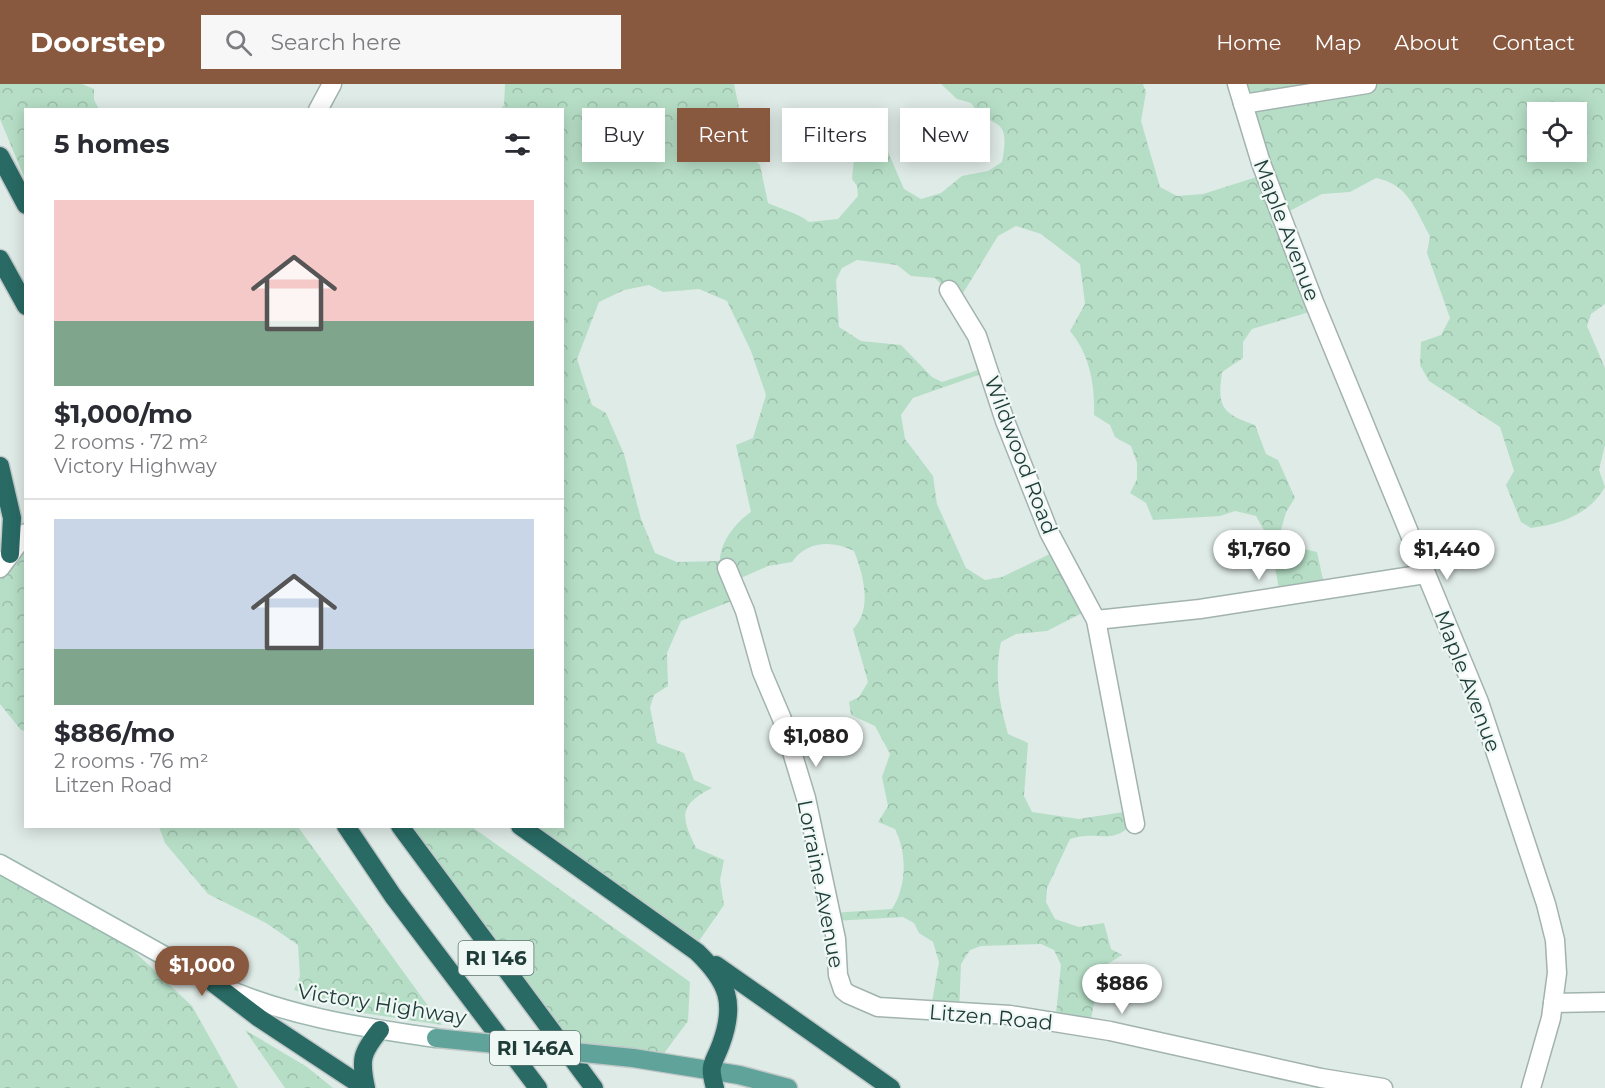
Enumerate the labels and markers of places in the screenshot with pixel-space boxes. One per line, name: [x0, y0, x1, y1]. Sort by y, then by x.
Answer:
pin: $1,760: [1210, 530, 1308, 581]
pin: $1,440: [1398, 530, 1496, 581]
pin: $1,080: [767, 717, 865, 768]
pin: $1,000: [153, 946, 251, 997]
pin: $886: [1086, 964, 1158, 1015]

